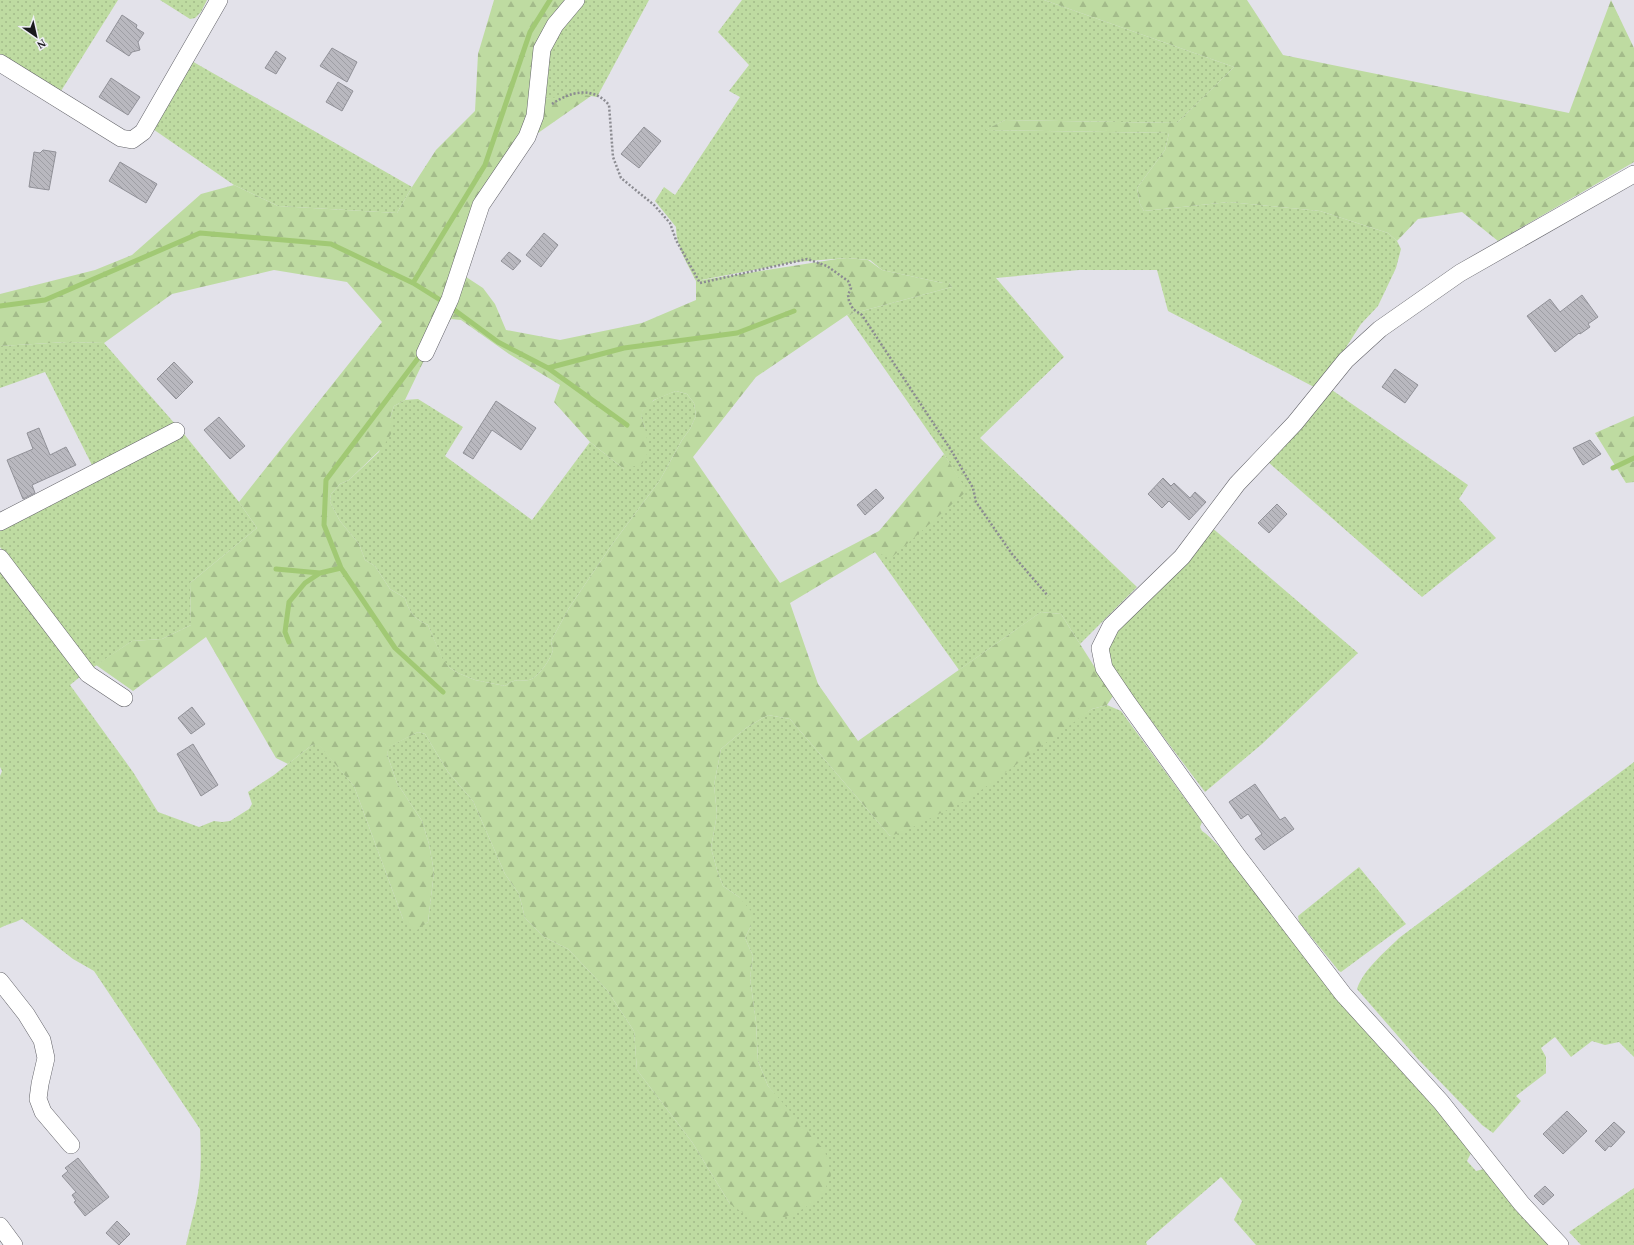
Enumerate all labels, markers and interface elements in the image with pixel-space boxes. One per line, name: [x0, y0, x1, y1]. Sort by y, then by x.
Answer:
north arrow: [16, 16, 56, 56]
text: N: [35, 37, 48, 52]

